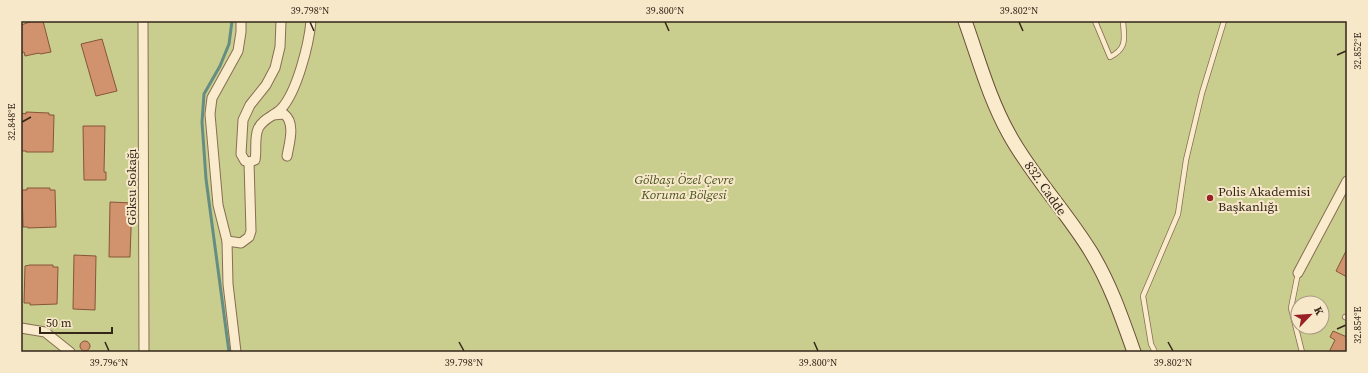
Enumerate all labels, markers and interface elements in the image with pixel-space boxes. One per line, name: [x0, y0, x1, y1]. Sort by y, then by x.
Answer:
text: 39.798°N: [291, 4, 329, 17]
text: 39.800°N: [646, 4, 684, 17]
text: 39.802°N: [1000, 4, 1038, 17]
text: 32.852°E: [1351, 32, 1364, 70]
text: 32.848°E: [5, 103, 18, 141]
street label: Göksu Sokağı: [123, 148, 140, 225]
street label: 832. Cadde: [1021, 158, 1071, 219]
park label: Gölbaşı Özel Çevre Koruma Bölgesi: [635, 171, 734, 203]
place label: Polis Akademisi Başkanlığı: [1218, 183, 1310, 215]
marker: Polis Akademisi Başkanlığı: [1205, 193, 1215, 203]
north arrow: [1290, 295, 1330, 335]
text: K: [1310, 304, 1327, 318]
text: 32.854°E: [1351, 306, 1364, 344]
scale bar: [40, 309, 112, 335]
text: 50 m: [46, 315, 72, 331]
text: 39.796°N: [90, 356, 128, 369]
text: 39.798°N: [445, 356, 483, 369]
text: 39.800°N: [799, 356, 837, 369]
text: 39.802°N: [1154, 356, 1192, 369]

